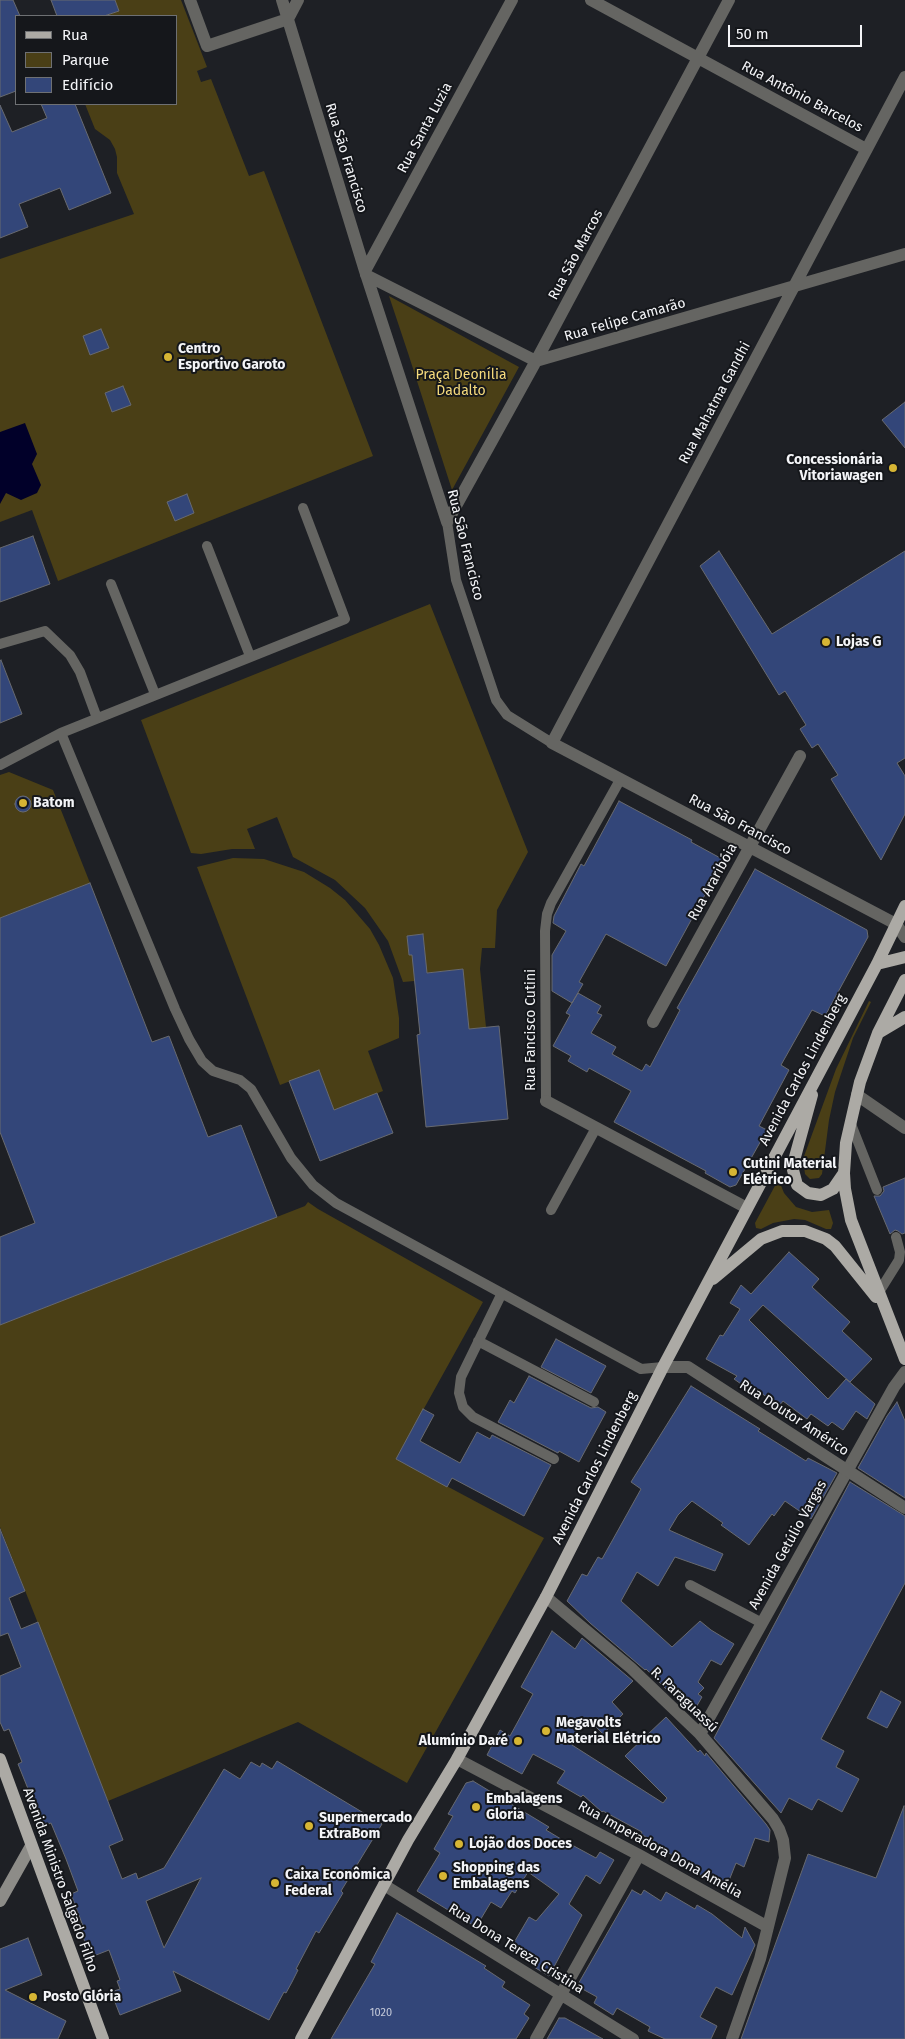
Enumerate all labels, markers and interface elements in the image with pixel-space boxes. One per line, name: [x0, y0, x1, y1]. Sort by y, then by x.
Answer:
legend: [15, 15, 178, 105]
scale bar: [730, 15, 864, 47]
text: 50 m: [736, 25, 769, 43]
text: Rua: [62, 26, 88, 44]
text: Parque: [62, 51, 109, 69]
street label: Rua Antônio Barcelos: [738, 58, 866, 136]
text: Edifício: [62, 76, 113, 94]
street label: Rua Santa Luzia: [394, 80, 456, 176]
street label: Rua São Francisco: [321, 101, 371, 215]
street label: Rua São Marcos: [545, 207, 607, 303]
street label: Rua Felipe Camarão: [562, 295, 688, 345]
street label: Rua Mahatma Gandhi: [676, 339, 754, 467]
place label: Centro Esportivo Garoto: [178, 341, 286, 374]
marker: Centro Esportivo Garoto: [162, 351, 174, 363]
park label: Praça Deonília Dadalto: [415, 367, 507, 400]
place label: Concessionária Vitoriawagen: [786, 452, 883, 484]
marker: Concessionária Vitoriawagen: [887, 462, 899, 474]
street label: Rua São Francisco: [443, 488, 487, 602]
place label: Lojas G: [836, 634, 882, 650]
marker: Lojas G: [820, 636, 832, 648]
street label: Rua São Francisco: [686, 791, 794, 859]
place label: Batom: [33, 795, 74, 811]
marker: Batom: [17, 797, 29, 809]
street label: Rua Araribóia: [685, 840, 741, 924]
street label: Rua Fancisco Cutini: [523, 969, 539, 1091]
street label: Avenida Carlos Lindenberg: [756, 991, 850, 1149]
place label: Cutini Material Elétrico: [743, 1156, 836, 1188]
marker: Cutini Material Elétrico: [727, 1166, 739, 1178]
street label: Rua Doutor Américo: [736, 1376, 852, 1460]
street label: Avenida Carlos Lindenberg: [549, 1389, 641, 1547]
street label: Avenida Getúlio Vargas: [746, 1478, 830, 1612]
street label: R. Paraguassú: [647, 1664, 721, 1736]
place label: Megavolts Material Elétrico: [556, 1715, 661, 1748]
marker: Megavolts Material Elétrico: [540, 1725, 552, 1737]
place label: Alumínio Daré: [419, 1733, 508, 1749]
marker: Alumínio Daré: [512, 1735, 524, 1747]
street label: Avenida Ministro Salgado Filho: [19, 1786, 101, 1974]
place label: Embalagens Gloria: [486, 1791, 562, 1824]
street label: Rua Imperadora Dona Amélia: [575, 1798, 745, 1902]
marker: Embalagens Gloria: [470, 1801, 482, 1813]
place label: Supermercado ExtraBom: [319, 1810, 412, 1842]
marker: Supermercado ExtraBom: [303, 1820, 315, 1832]
place label: Lojão dos Doces: [469, 1836, 572, 1852]
marker: Lojão dos Doces: [453, 1838, 465, 1850]
place label: Shopping das Embalagens: [453, 1860, 540, 1892]
place label: Caixa Econômica Federal: [285, 1867, 390, 1900]
marker: Shopping das Embalagens: [437, 1870, 449, 1882]
marker: Caixa Econômica Federal: [269, 1877, 281, 1889]
street label: Rua Dona Tereza Cristina: [445, 1900, 587, 1998]
place label: Posto Glória: [43, 1989, 121, 2005]
marker: Posto Glória: [27, 1991, 39, 2003]
house number: 1020: [370, 2006, 392, 2020]

